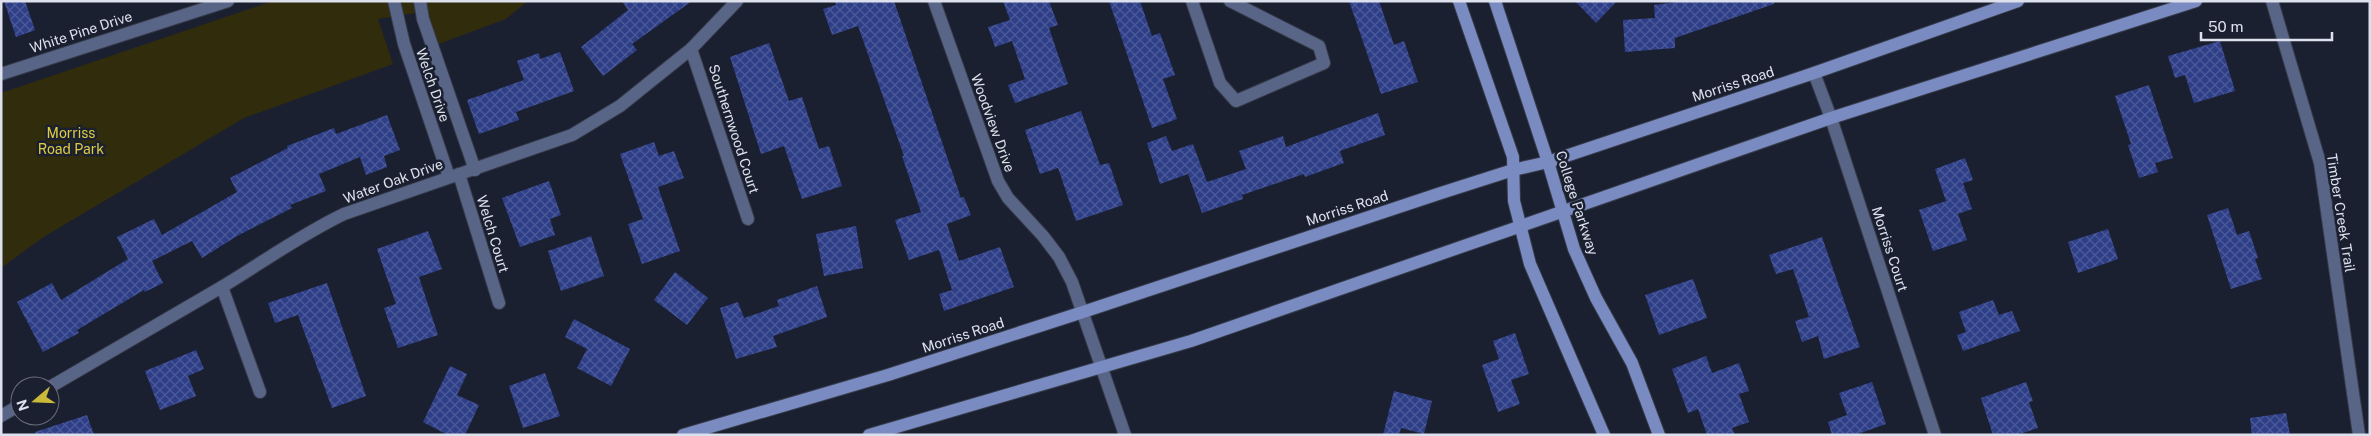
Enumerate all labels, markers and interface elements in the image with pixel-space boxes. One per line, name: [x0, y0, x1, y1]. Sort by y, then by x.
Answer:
street label: White Pine Drive: [28, 8, 134, 56]
scale bar: [2201, 10, 2332, 42]
text: 50 m: [2208, 18, 2243, 35]
street label: Welch Drive: [413, 46, 453, 124]
street label: Southernwood Court: [706, 62, 762, 196]
street label: Morriss Road: [1690, 63, 1776, 105]
street label: Woodview Drive: [968, 72, 1018, 174]
park label: Morriss Road Park: [38, 125, 104, 157]
street label: College Parkway: [1553, 149, 1602, 258]
street label: Timber Creek Trail: [2324, 153, 2358, 273]
street label: Water Oak Drive: [341, 156, 445, 206]
street label: Morriss Road: [1304, 187, 1390, 229]
street label: Welch Court: [474, 193, 512, 275]
street label: Morriss Court: [1869, 204, 1911, 294]
street label: Morriss Road: [920, 314, 1006, 356]
north arrow: [10, 376, 60, 426]
text: N: [13, 397, 32, 413]

